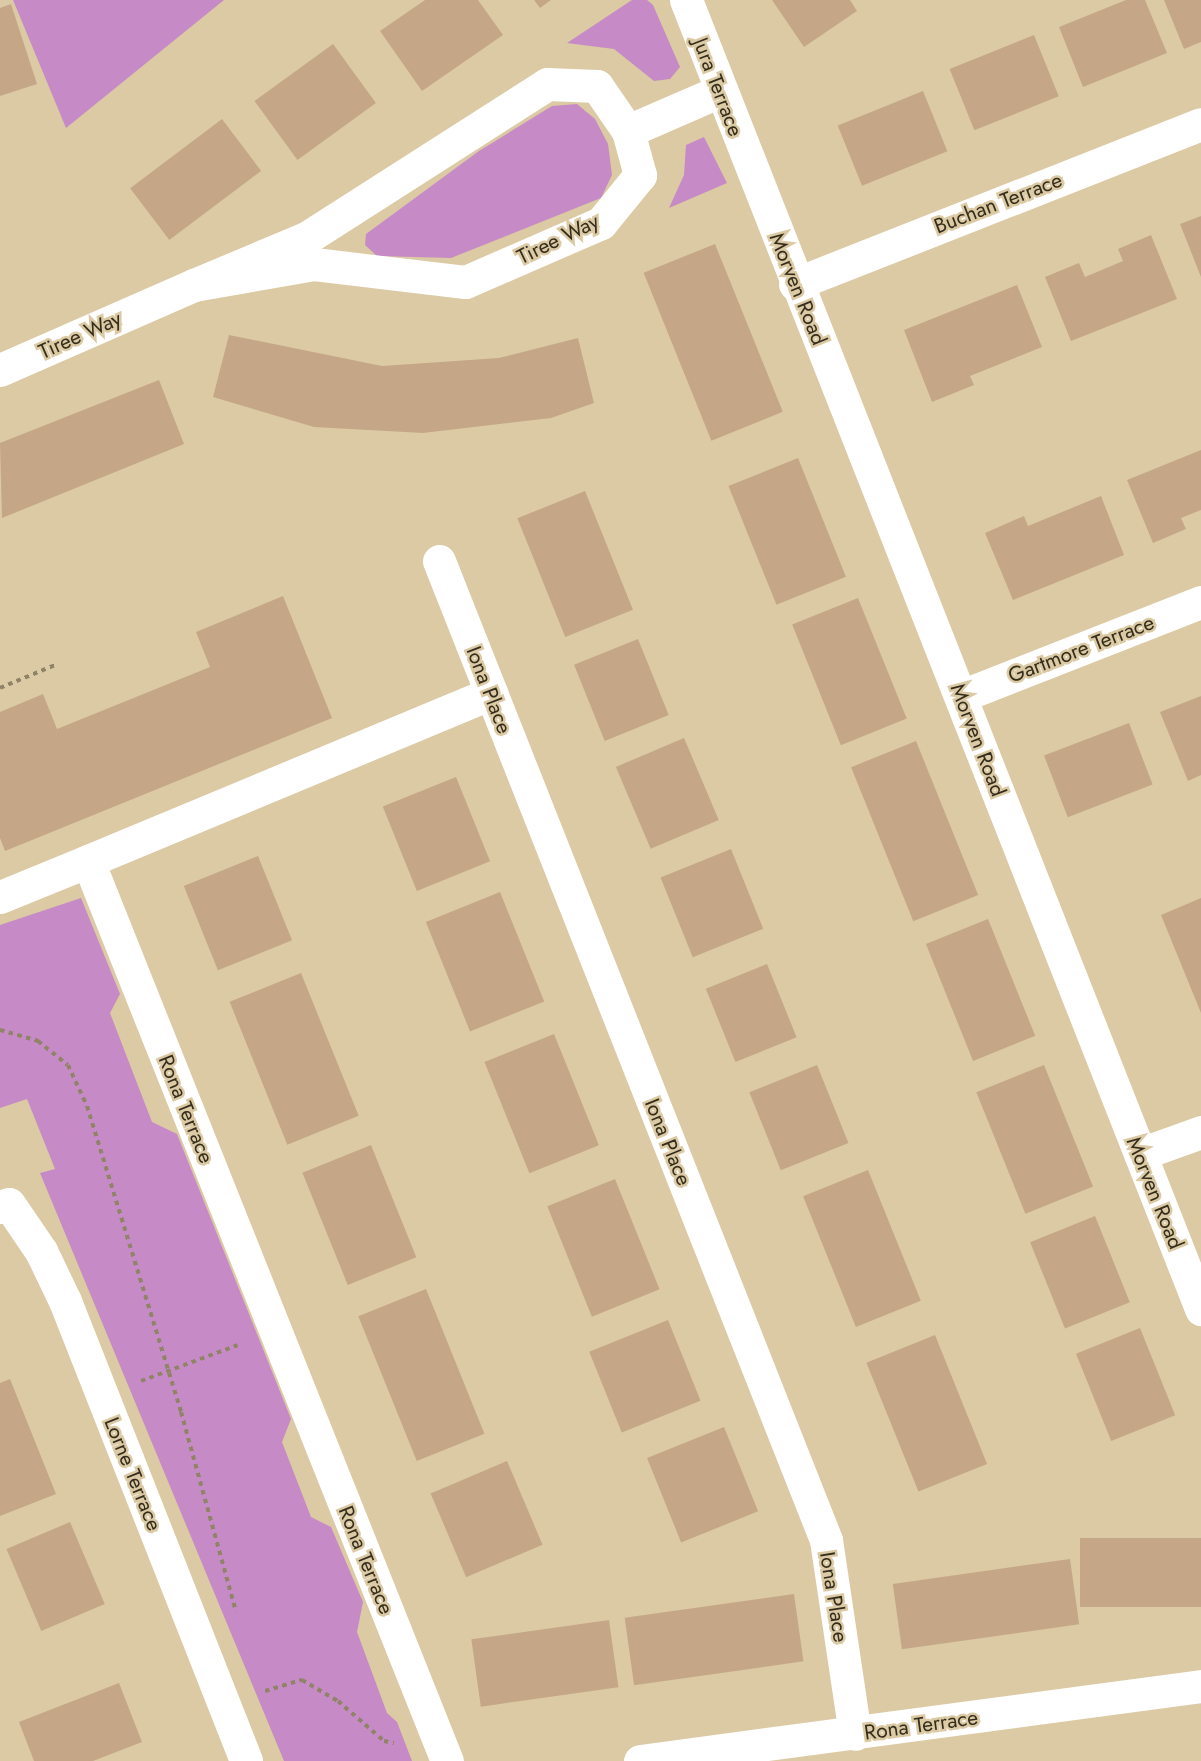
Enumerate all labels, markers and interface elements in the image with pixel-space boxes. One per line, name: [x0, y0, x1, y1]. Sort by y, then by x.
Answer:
street label: Jura Terrace: [688, 34, 748, 140]
street label: Buchan Terrace: [930, 167, 1066, 239]
street label: Tiree Way: [513, 208, 603, 270]
street label: Morven Road: [764, 229, 832, 349]
street label: Tiree Way: [35, 306, 125, 364]
street label: Gartmore Terrace: [1004, 610, 1158, 688]
street label: Iona Place: [461, 643, 517, 737]
street label: Morven Road: [945, 680, 1011, 800]
street label: Rona Terrace: [153, 1051, 219, 1167]
street label: Iona Place: [639, 1095, 697, 1189]
street label: Morven Road: [1121, 1133, 1189, 1253]
street label: Lorne Terrace: [99, 1414, 167, 1534]
street label: Rona Terrace: [333, 1502, 399, 1618]
street label: Iona Place: [814, 1550, 854, 1644]
street label: Rona Terrace: [863, 1705, 979, 1745]

